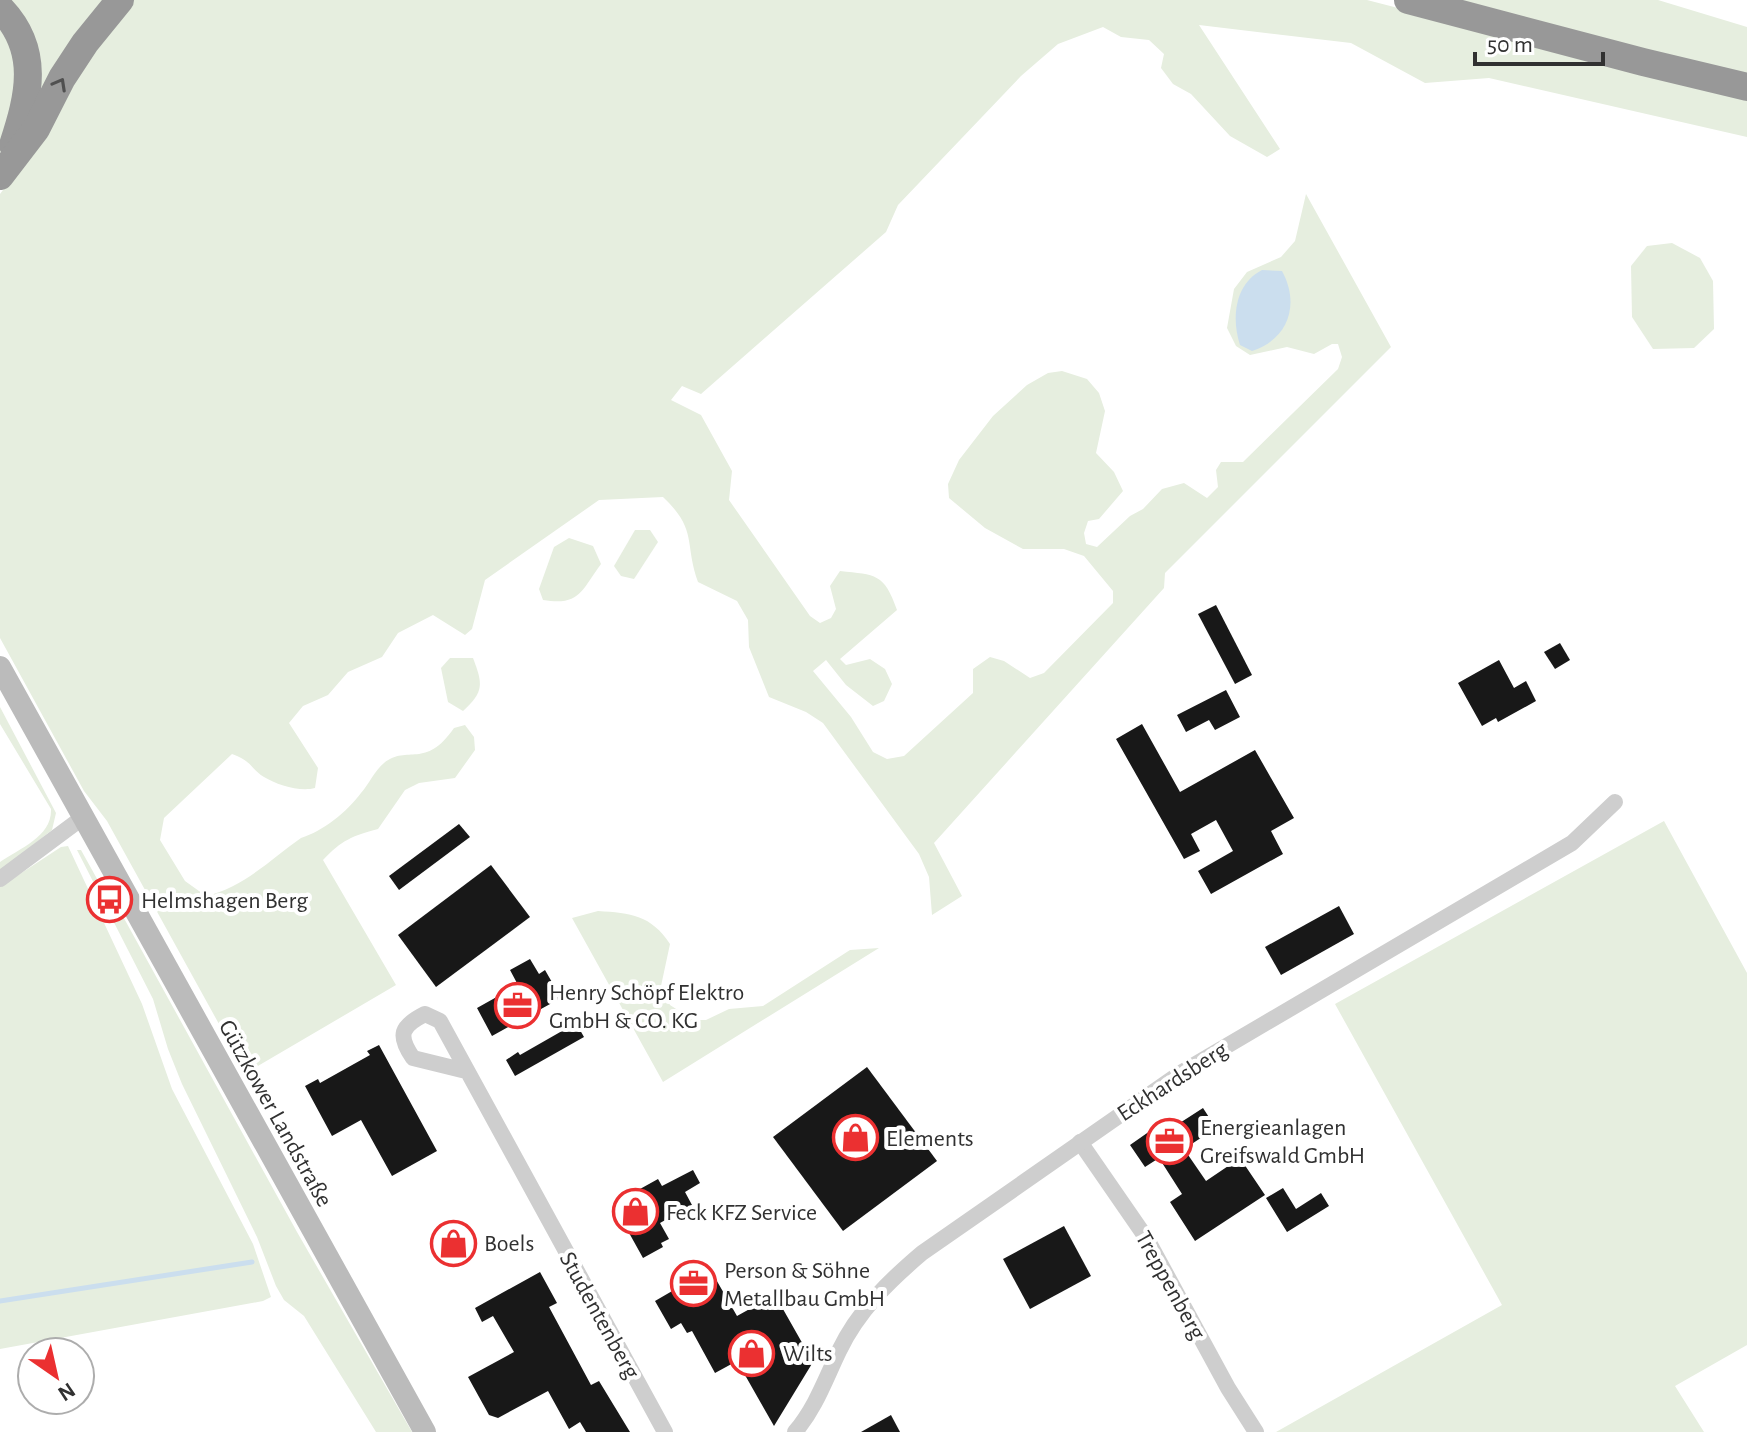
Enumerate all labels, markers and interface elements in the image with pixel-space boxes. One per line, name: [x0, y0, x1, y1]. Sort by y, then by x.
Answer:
scale bar: [1475, 16, 1603, 66]
text: 50 m: [1487, 33, 1533, 57]
one-way arrow: [50, 78, 65, 93]
bus stop icon: Helmshagen Berg: [86, 876, 134, 924]
place label: Helmshagen Berg: [141, 889, 308, 913]
place label: Henry Schöpf Elektro GmbH & CO. KG: [549, 981, 744, 1033]
office icon: Henry Schöpf Elektro GmbH & CO. KG: [494, 982, 542, 1030]
street label: Gützkower Landstraße: [214, 1016, 336, 1211]
street label: Eckhardsberg: [1113, 1037, 1232, 1126]
shop icon: Elements: [831, 1114, 879, 1162]
place label: Energieanlagen Greifswald GmbH: [1200, 1116, 1365, 1168]
office icon: Energieanlagen Greifswald GmbH: [1145, 1117, 1193, 1165]
place label: Elements: [886, 1127, 974, 1151]
shop icon: Feck KFZ Service: [611, 1188, 659, 1236]
place label: Feck KFZ Service: [666, 1201, 817, 1225]
shop icon: Boels: [429, 1219, 477, 1267]
street label: Treppenberg: [1131, 1227, 1210, 1344]
place label: Boels: [484, 1232, 534, 1256]
street label: Studentenberg: [555, 1248, 644, 1383]
place label: Person & Söhne Metallbau GmbH: [724, 1259, 885, 1311]
office icon: Person & Söhne Metallbau GmbH: [669, 1260, 717, 1308]
shop icon: Wilts: [728, 1329, 776, 1377]
north arrow: [16, 1336, 96, 1416]
place label: Wilts: [783, 1342, 833, 1366]
text: N: [54, 1378, 79, 1405]

